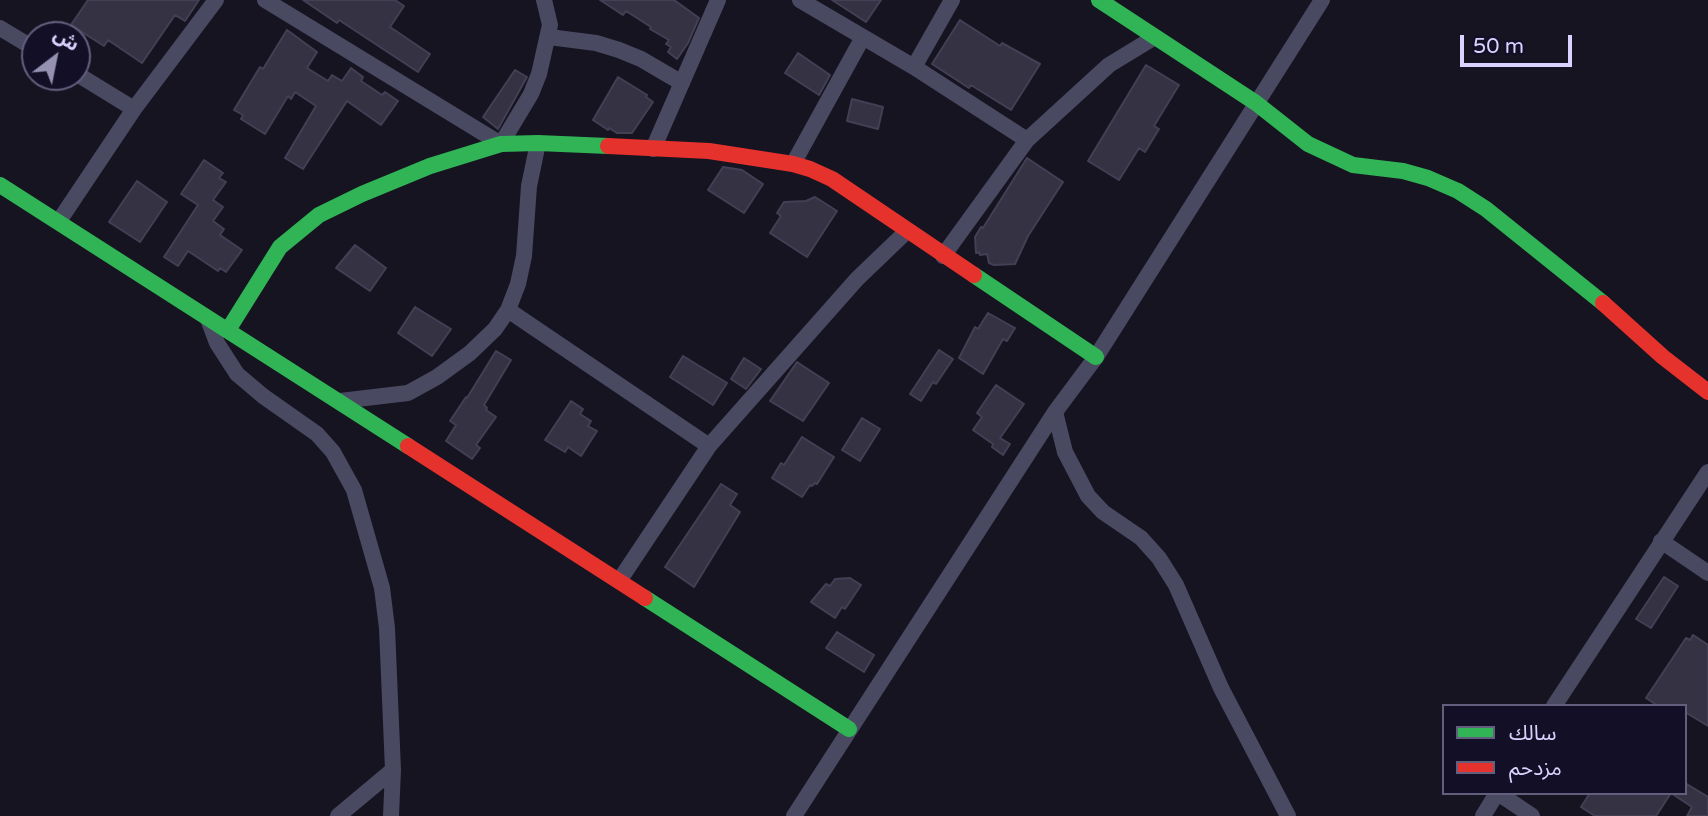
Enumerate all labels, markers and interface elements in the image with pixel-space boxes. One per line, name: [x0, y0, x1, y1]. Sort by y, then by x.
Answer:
north arrow: [21, 21, 91, 91]
scale bar: [1463, 21, 1575, 65]
text: ش: [49, 24, 83, 56]
text: 50 m: [1473, 34, 1524, 59]
legend: [1442, 704, 1687, 795]
text: سالك: [1509, 721, 1556, 746]
text: مزدحم: [1509, 756, 1562, 781]

